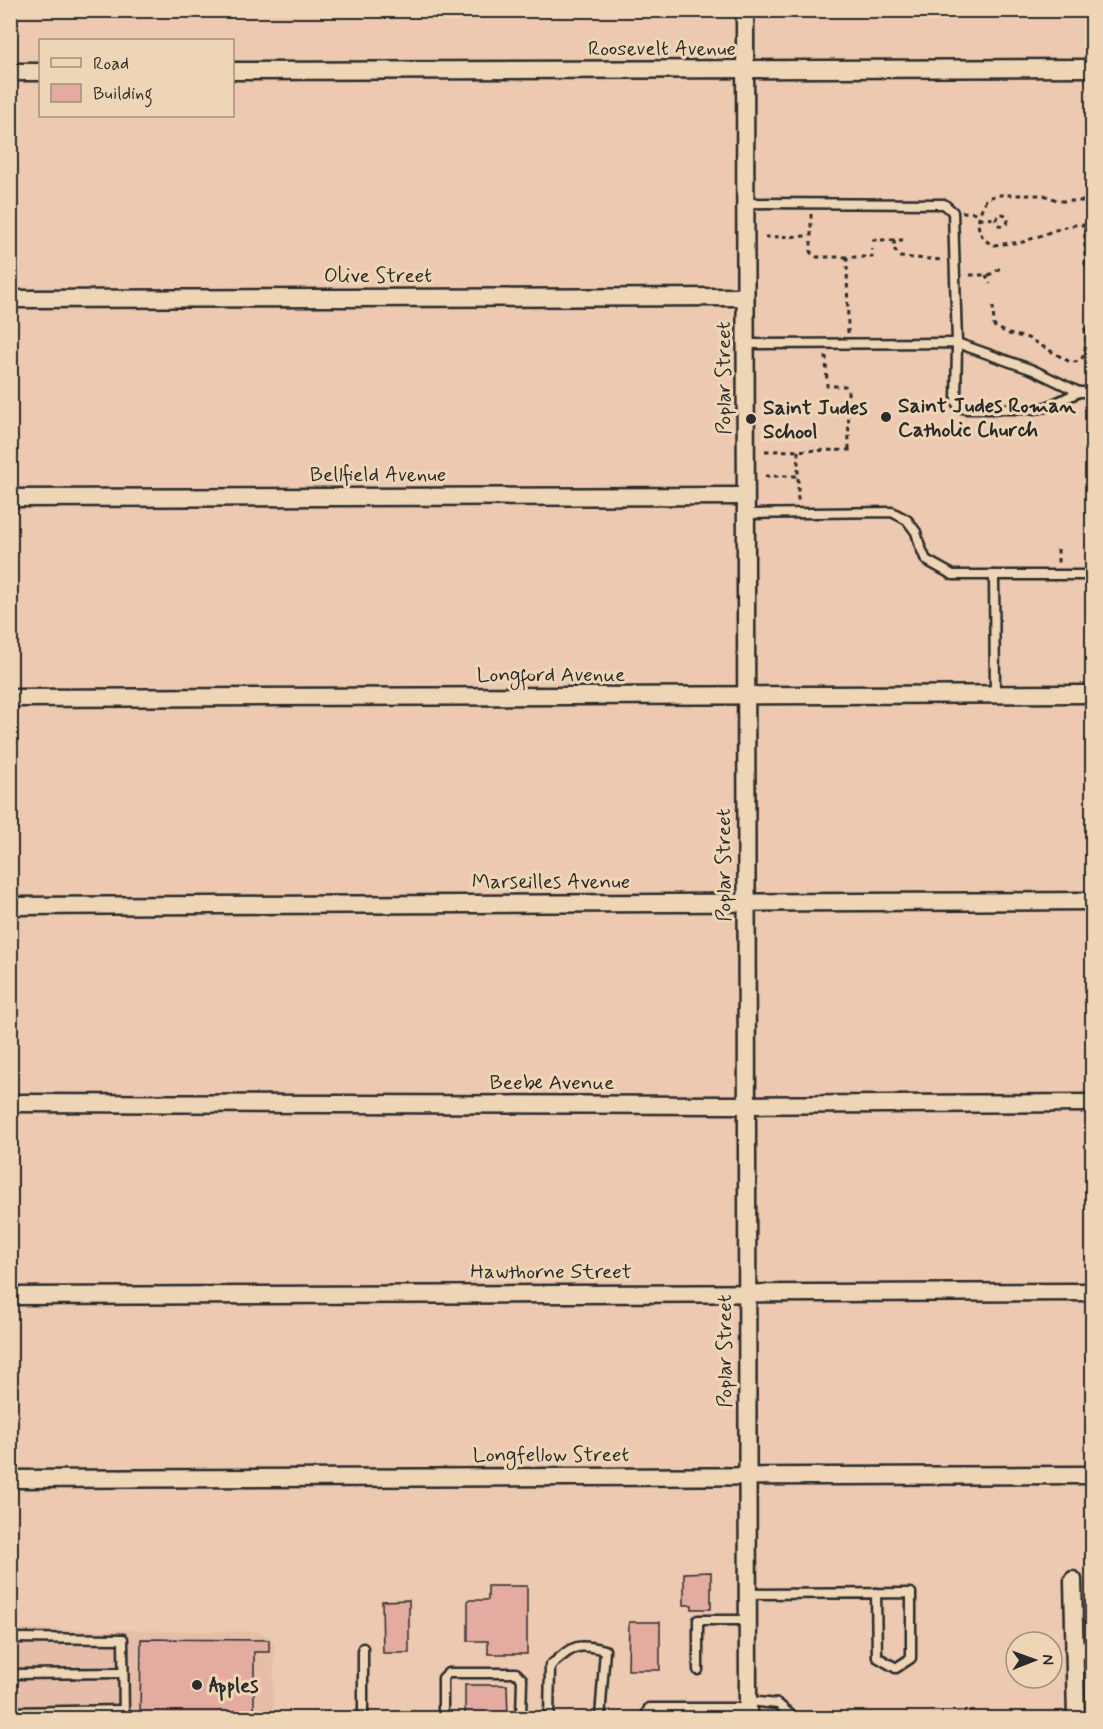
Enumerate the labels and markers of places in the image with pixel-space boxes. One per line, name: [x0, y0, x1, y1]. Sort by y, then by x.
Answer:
place label: Saint Judes Roman Catholic Church: [898, 392, 1076, 444]
place label: Saint Judes School: [763, 394, 868, 446]
marker: Saint Judes Roman Catholic Church: [879, 410, 893, 424]
marker: Saint Judes School: [744, 412, 758, 426]
place label: Apples: [209, 1672, 259, 1701]
marker: Apples: [190, 1678, 204, 1692]

